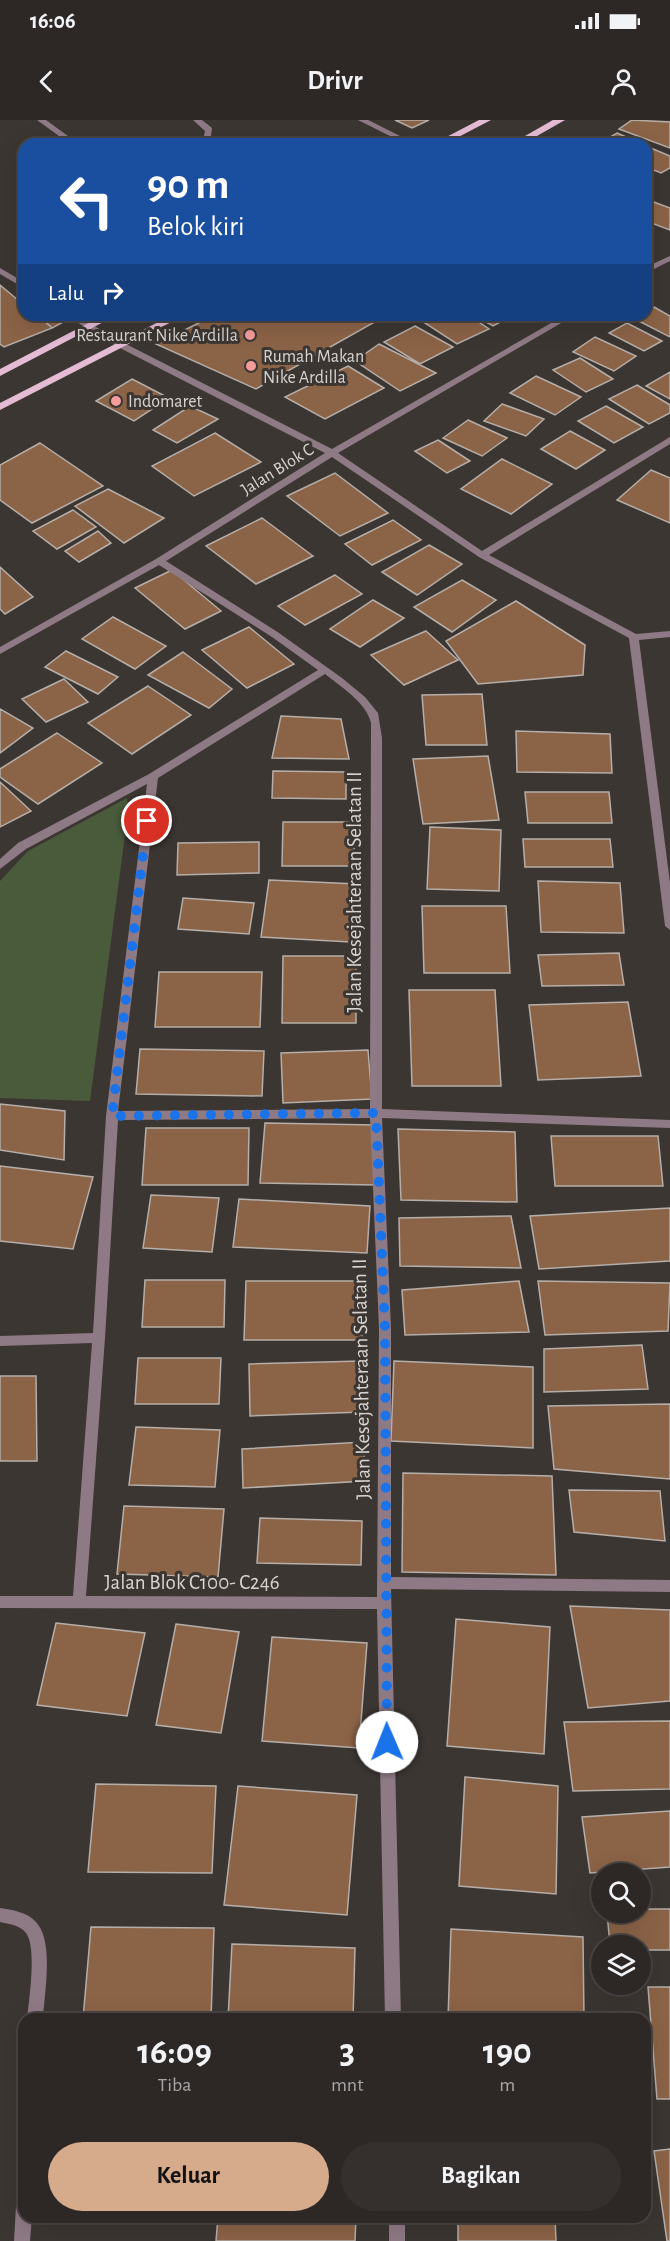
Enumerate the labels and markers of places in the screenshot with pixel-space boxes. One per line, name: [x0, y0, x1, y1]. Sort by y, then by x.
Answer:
place label: Restaurant Nike Ardilla: [76, 327, 238, 345]
marker: Restaurant Nike Ardilla: [243, 328, 257, 342]
place label: Rumah Makan Nike Ardilla: [263, 348, 364, 387]
marker: Rumah Makan Nike Ardilla: [244, 359, 258, 373]
place label: Indomaret: [128, 393, 203, 411]
marker: Indomaret: [109, 394, 123, 408]
pin: [121, 795, 172, 846]

